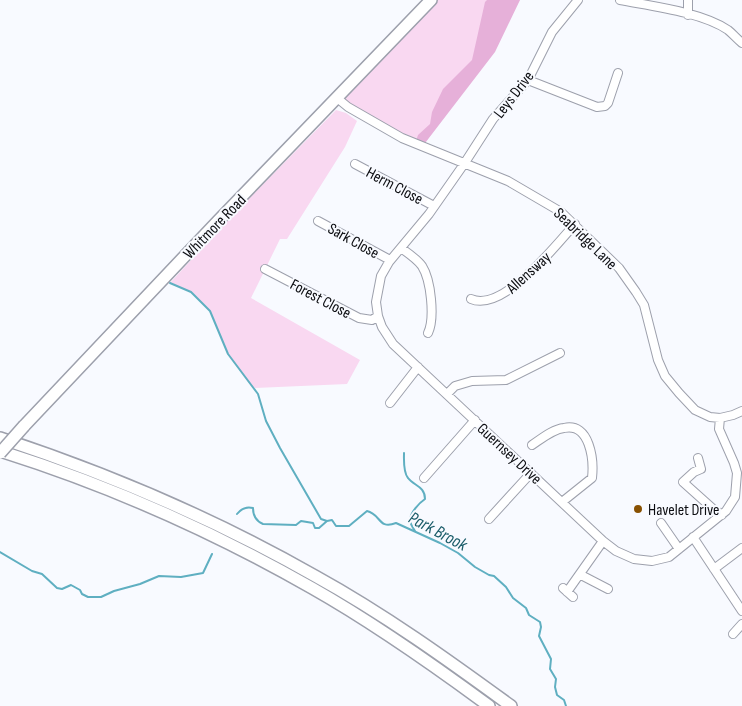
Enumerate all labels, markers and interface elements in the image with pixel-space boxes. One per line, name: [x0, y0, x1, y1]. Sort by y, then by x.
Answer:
street label: Leys Drive: [490, 68, 538, 122]
street label: Herm Close: [363, 163, 426, 209]
street label: Whitmore Road: [180, 191, 250, 263]
street label: Seabridge Lane: [549, 204, 621, 274]
street label: Sark Close: [324, 219, 382, 263]
street label: Allensway: [502, 248, 555, 299]
street label: Forest Close: [287, 275, 354, 323]
street label: Guernsey Drive: [473, 419, 545, 489]
place label: Havelet Drive: [648, 501, 719, 520]
marker: Havelet Drive: [632, 503, 644, 515]
water label: Park Brook: [405, 507, 472, 556]

